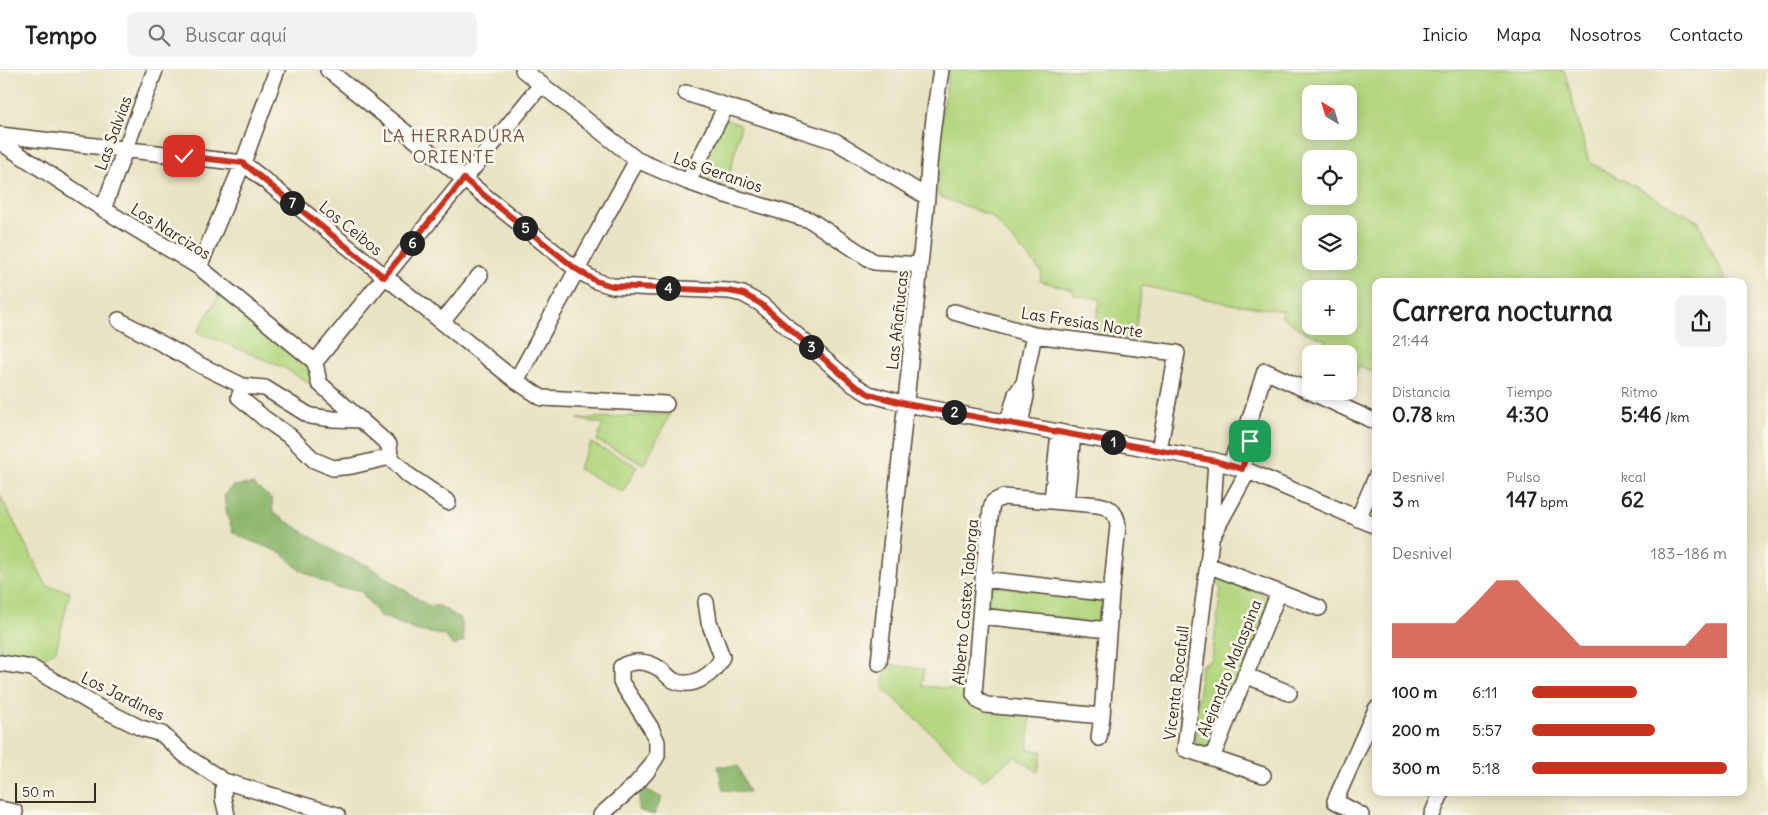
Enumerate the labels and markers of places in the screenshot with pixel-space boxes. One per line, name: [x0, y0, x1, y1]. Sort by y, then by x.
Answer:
pin: [163, 135, 205, 177]
pin: 7: [280, 190, 304, 216]
pin: 5: [512, 216, 538, 240]
pin: 6: [400, 230, 424, 256]
pin: 4: [656, 276, 680, 300]
pin: 3: [798, 334, 824, 360]
pin: 2: [942, 400, 966, 424]
pin: [1229, 420, 1271, 462]
pin: 1: [1100, 430, 1126, 454]

